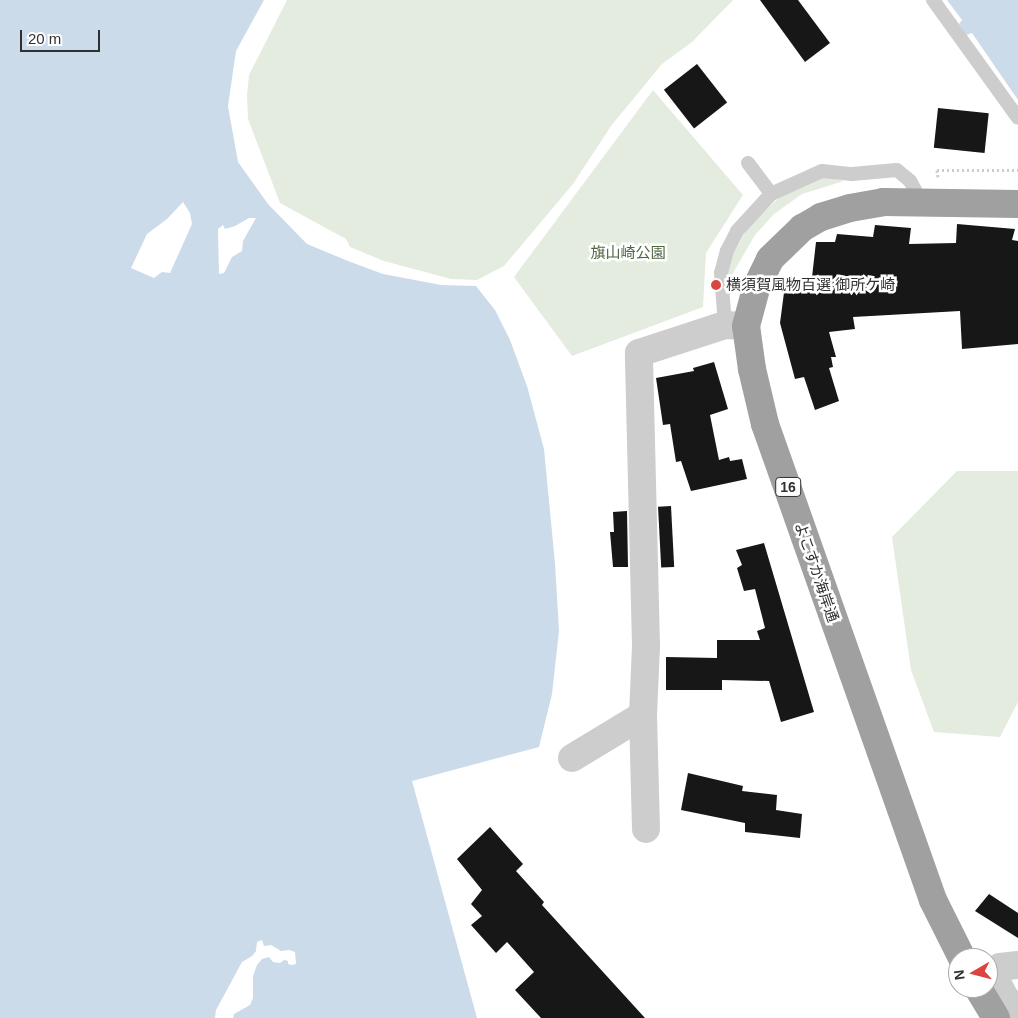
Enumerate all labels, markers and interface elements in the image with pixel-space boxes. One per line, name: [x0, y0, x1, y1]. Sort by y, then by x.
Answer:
scale bar: [22, 20, 102, 52]
text: 20 m: [28, 30, 61, 47]
park label: 旗山崎公園: [591, 244, 665, 262]
place label: 横須賀風物百選 御所ケ崎: [726, 276, 895, 294]
marker: 横須賀風物百選 御所ケ崎: [710, 279, 722, 291]
road number: 16: [774, 476, 802, 498]
street label: よこすか海岸通: [791, 519, 843, 625]
north arrow: [948, 948, 998, 998]
text: N: [951, 969, 968, 981]

